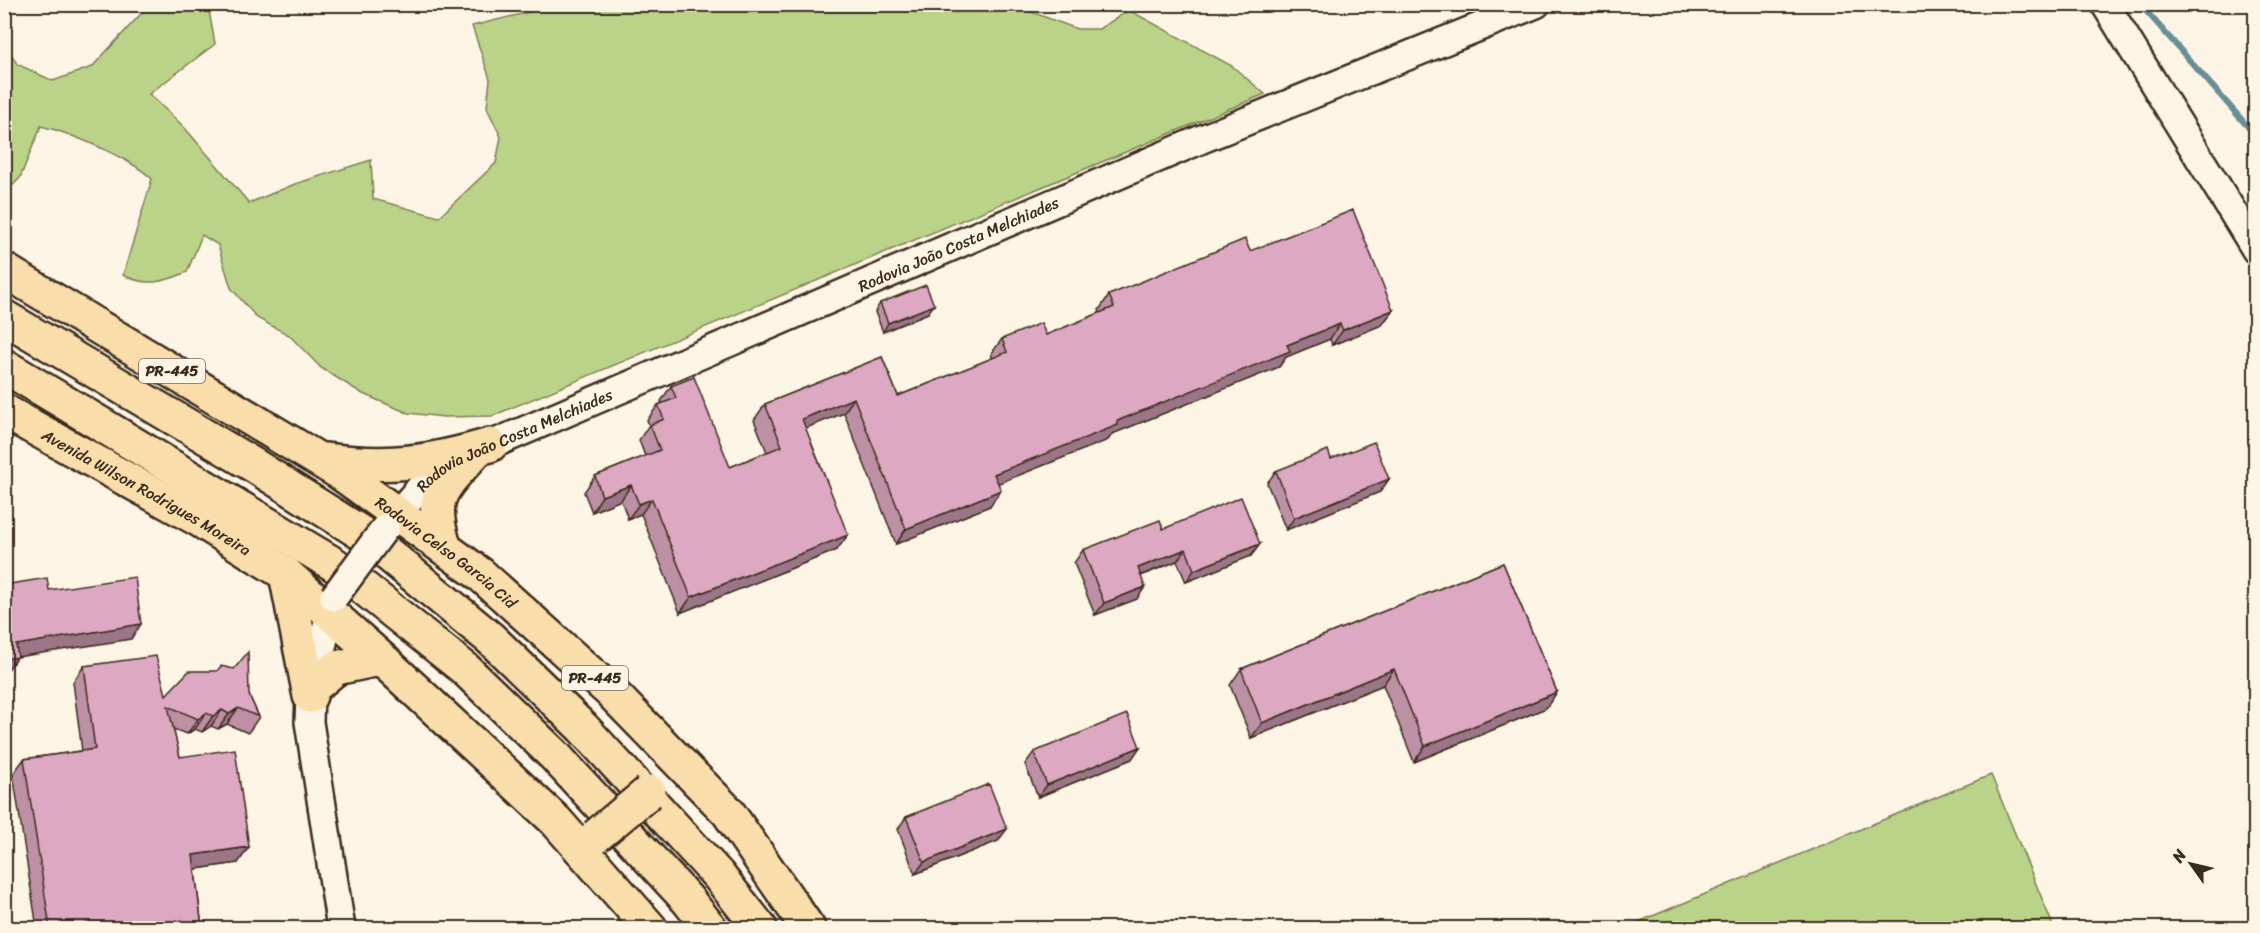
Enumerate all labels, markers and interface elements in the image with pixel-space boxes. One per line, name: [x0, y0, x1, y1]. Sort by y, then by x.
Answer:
street label: Rodovia João Costa Melchiades: [853, 188, 1064, 300]
road number: PR-445: [139, 359, 205, 383]
street label: Rodovia João Costa Melchiades: [408, 380, 618, 499]
street label: Avenida Wilson Rodrigues Moreira: [35, 420, 257, 564]
street label: Rodovia Celso Garcia Cid: [369, 488, 525, 617]
road number: PR-445: [562, 666, 628, 690]
north arrow: [2161, 834, 2221, 894]
text: N: [2163, 842, 2195, 869]

